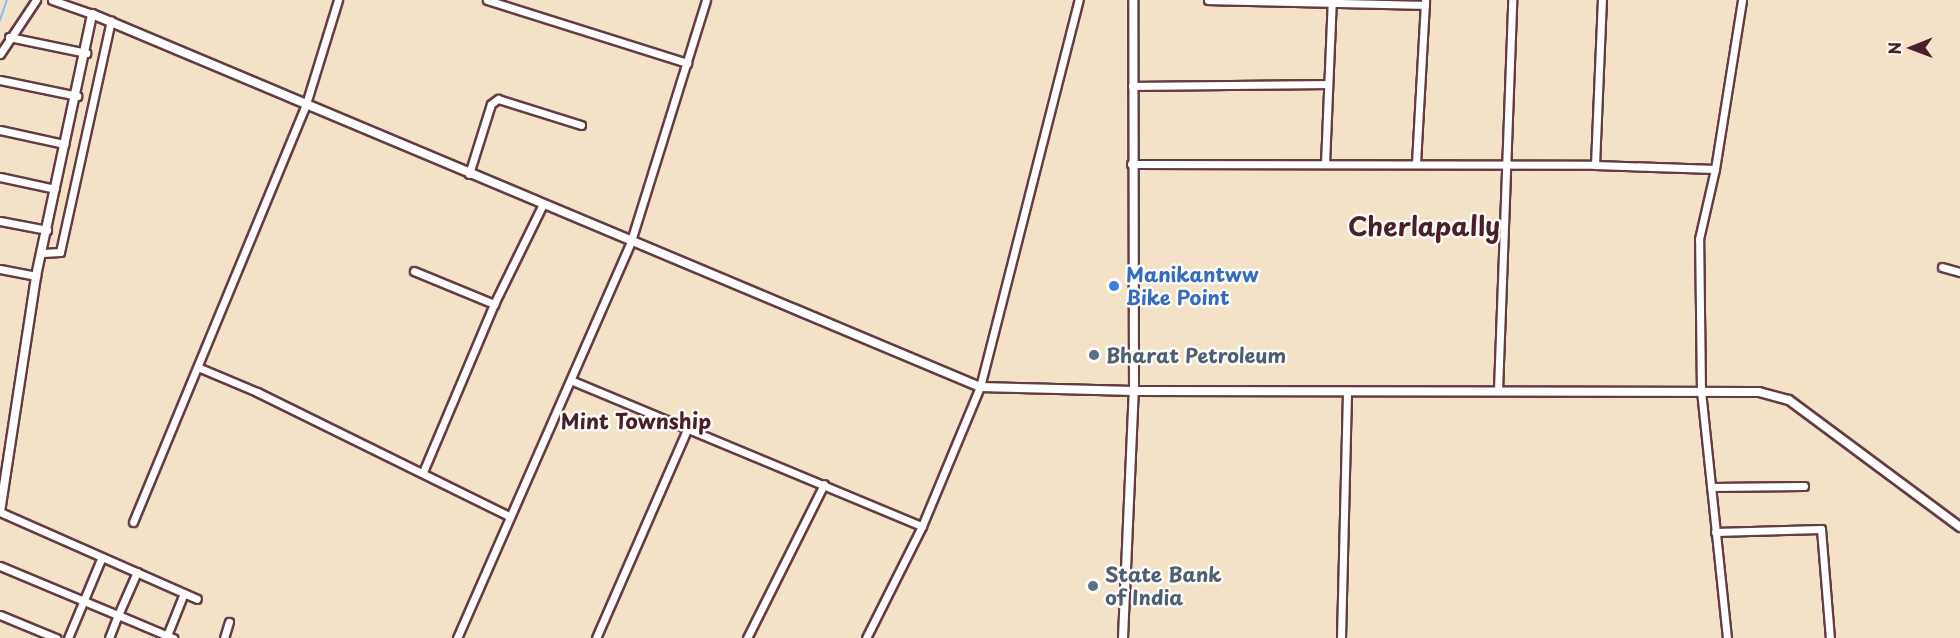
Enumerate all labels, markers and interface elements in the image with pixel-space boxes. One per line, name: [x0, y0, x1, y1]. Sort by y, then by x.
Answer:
north arrow: [1882, 18, 1942, 78]
text: N: [1882, 42, 1906, 55]
district label: Cherlapally: [1348, 210, 1500, 242]
place label: Manikantww Bike Point: [1126, 262, 1259, 309]
marker: Manikantww Bike Point: [1107, 279, 1121, 293]
place label: Bharat Petroleum: [1106, 343, 1286, 367]
marker: Bharat Petroleum: [1087, 348, 1101, 362]
district label: Mint Township: [560, 407, 712, 433]
place label: State Bank of India: [1105, 562, 1221, 609]
marker: State Bank of India: [1086, 579, 1100, 593]

